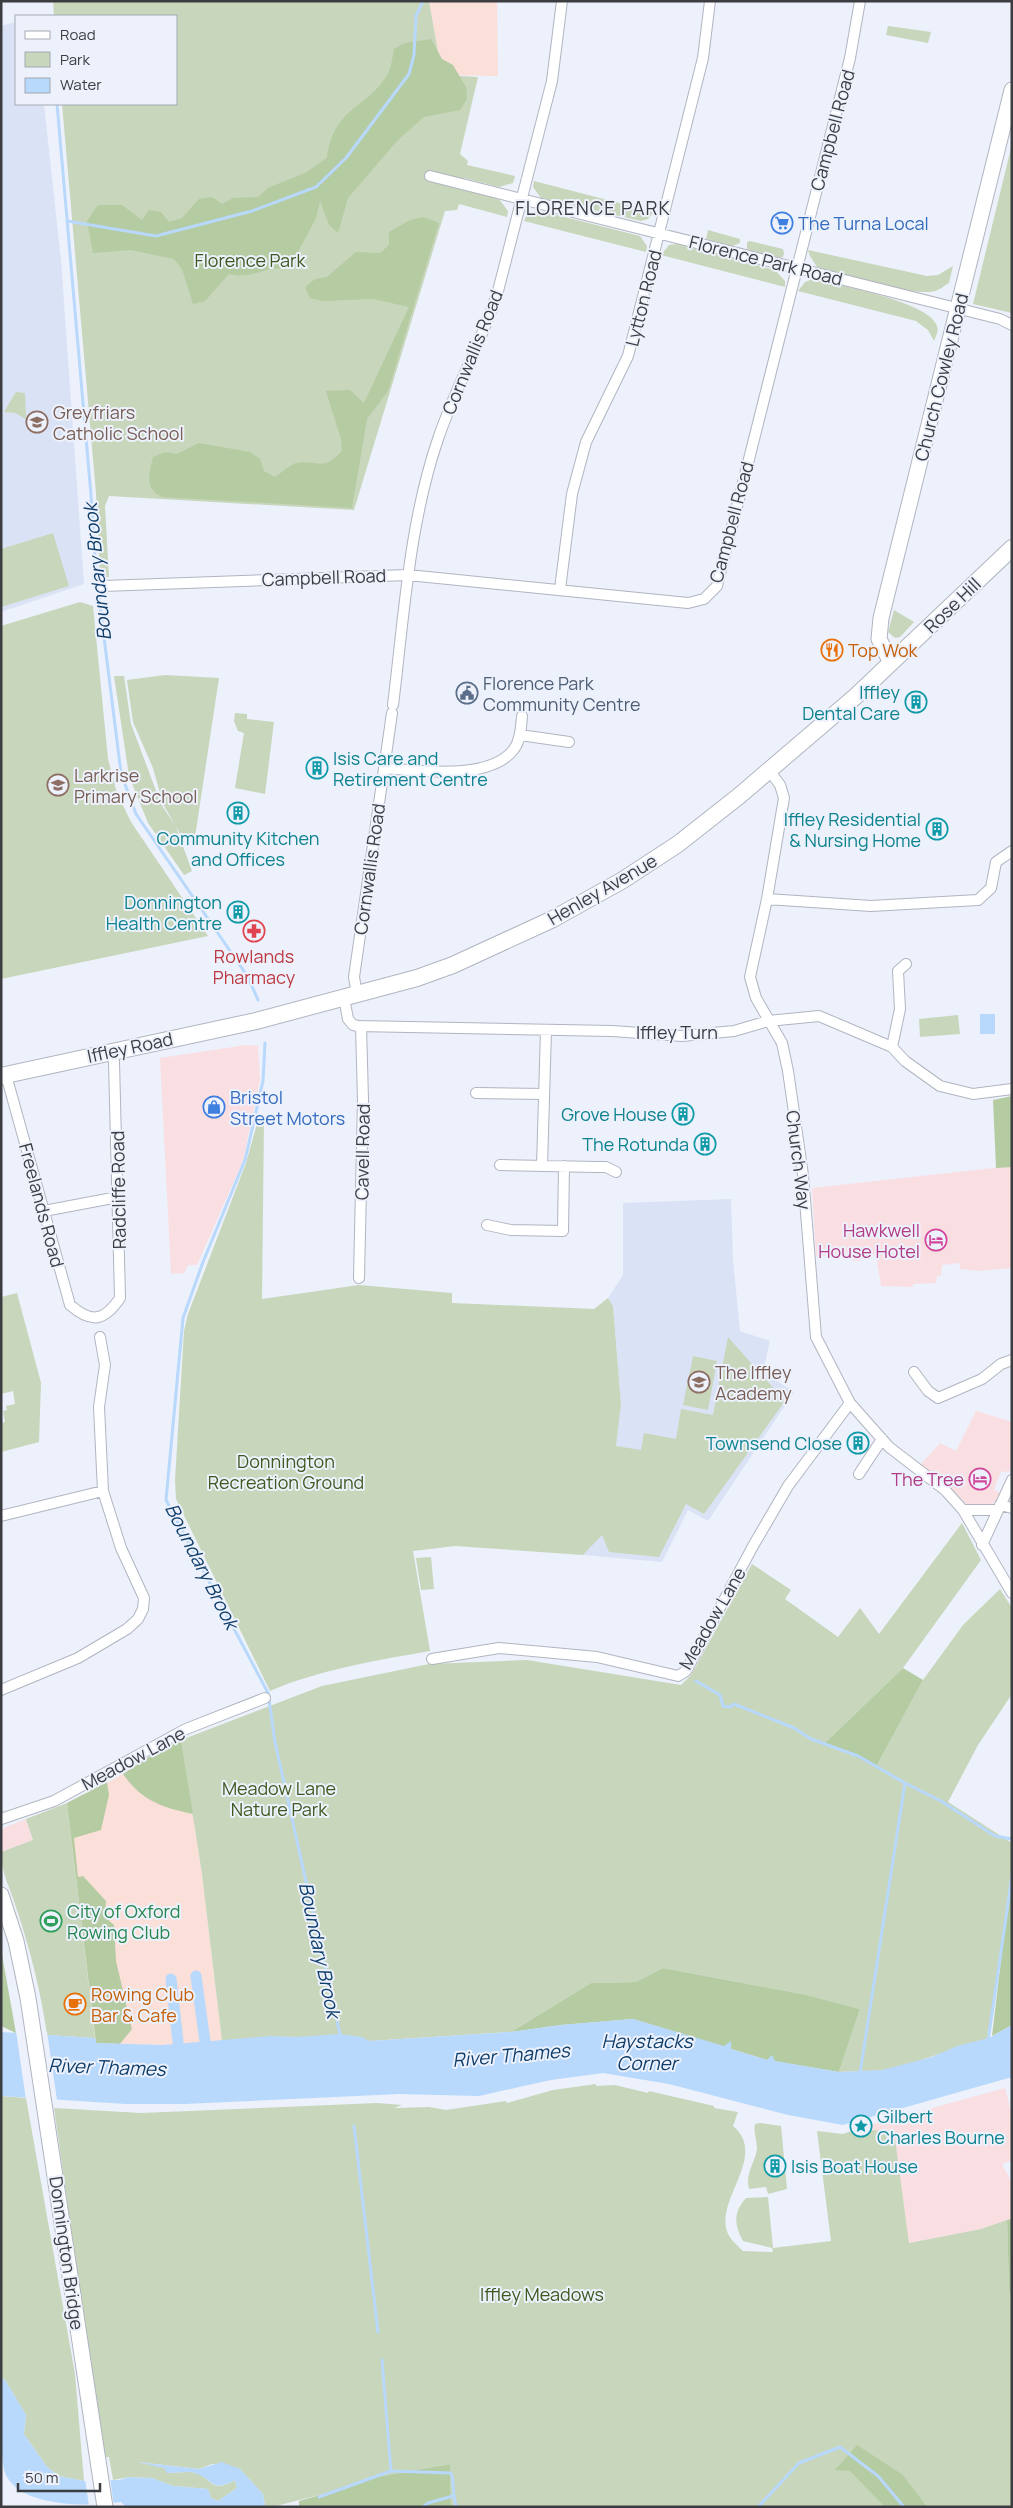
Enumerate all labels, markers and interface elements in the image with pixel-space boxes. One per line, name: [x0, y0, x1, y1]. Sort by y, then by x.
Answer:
legend: [15, 15, 178, 105]
text: Road: [60, 24, 96, 45]
text: Park: [60, 49, 90, 70]
street label: Campbell Road: [804, 67, 860, 193]
text: Water: [60, 74, 102, 95]
district label: FLORENCE PARK: [515, 195, 671, 221]
supermarket icon: The Turna Local: [770, 211, 794, 235]
place label: The Turna Local: [798, 211, 929, 235]
street label: Florence Park Road: [687, 229, 845, 291]
street label: Lytton Road: [619, 247, 667, 349]
park label: Florence Park: [195, 248, 306, 272]
street label: Cornwallis Road: [436, 286, 508, 418]
street label: Church Cowley Road: [909, 291, 973, 463]
place label: Greyfriars Catholic School: [53, 400, 184, 445]
school or university icon: Greyfriars Catholic School: [25, 410, 49, 434]
street label: Campbell Road: [703, 459, 759, 585]
water label: Boundary Brook: [77, 499, 117, 642]
street label: Campbell Road: [261, 563, 387, 591]
street label: Rose Hill: [918, 572, 986, 638]
restaurant icon: Top Wok: [820, 638, 844, 662]
place label: Top Wok: [848, 638, 919, 662]
place label: Florence Park Community Centre: [483, 671, 641, 716]
place label: Iffley Dental Care: [802, 680, 901, 725]
public building icon: Florence Park Community Centre: [455, 681, 479, 705]
building icon: Iffley Dental Care: [904, 690, 928, 714]
place label: Isis Care and Retirement Centre: [333, 746, 488, 791]
building icon: Isis Care and Retirement Centre: [305, 756, 329, 780]
place label: Larkrise Primary School: [74, 763, 198, 808]
school or university icon: Larkrise Primary School: [46, 773, 70, 797]
building icon: Community Kitchen and Offices: [226, 801, 250, 825]
street label: Cornwallis Road: [348, 802, 390, 936]
place label: Iffley Residential & Nursing Home: [784, 807, 921, 852]
building icon: Iffley Residential & Nursing Home: [925, 817, 949, 841]
place label: Community Kitchen and Offices: [156, 826, 320, 871]
street label: Henley Avenue: [543, 848, 661, 930]
place label: Donnington Health Centre: [106, 890, 222, 935]
building icon: Donnington Health Centre: [226, 900, 250, 924]
pharmacy icon: Rowlands Pharmacy: [242, 919, 266, 943]
place label: Rowlands Pharmacy: [213, 944, 296, 989]
street label: Iffley Turn: [636, 1020, 718, 1044]
street label: Iffley Road: [85, 1026, 175, 1068]
place label: Bristol Street Motors: [230, 1085, 345, 1130]
shop icon: Bristol Street Motors: [202, 1095, 226, 1119]
place label: Grove House: [561, 1102, 667, 1126]
building icon: Grove House: [671, 1102, 695, 1126]
street label: Cavell Road: [349, 1104, 375, 1200]
street label: Church Way: [781, 1109, 817, 1211]
street label: Radcliffe Road: [105, 1131, 131, 1249]
place label: The Rotunda: [582, 1132, 689, 1156]
building icon: The Rotunda: [693, 1132, 717, 1156]
street label: Freelands Road: [14, 1140, 70, 1270]
place label: Hawkwell House Hotel: [818, 1218, 920, 1263]
hotel icon: Hawkwell House Hotel: [924, 1228, 948, 1252]
place label: The Iffley Academy: [715, 1360, 792, 1405]
school or university icon: The Iffley Academy: [687, 1370, 711, 1394]
place label: Townsend Close: [706, 1431, 842, 1455]
building icon: Townsend Close: [846, 1431, 870, 1455]
park label: Donnington Recreation Ground: [208, 1449, 364, 1494]
place label: The Tree: [891, 1467, 964, 1491]
hotel icon: The Tree: [968, 1467, 992, 1491]
water label: Boundary Brook: [159, 1499, 246, 1636]
street label: Meadow Lane: [673, 1563, 751, 1673]
street label: Meadow Lane: [77, 1721, 189, 1795]
park label: Meadow Lane Nature Park: [222, 1776, 336, 1821]
water label: Boundary Brook: [293, 1880, 348, 2023]
place label: City of Oxford Rowing Club: [67, 1899, 181, 1944]
sports icon: City of Oxford Rowing Club: [39, 1909, 63, 1933]
place label: Rowing Club Bar & Cafe: [91, 1982, 194, 2027]
cafe icon: Rowing Club Bar & Cafe: [63, 1992, 87, 2016]
water label: Haystacks Corner: [602, 2028, 694, 2076]
water label: River Thames: [451, 2037, 573, 2073]
water label: River Thames: [48, 2052, 168, 2082]
place label: Gilbert Charles Bourne: [877, 2104, 1005, 2149]
place icon: Gilbert Charles Bourne: [849, 2114, 873, 2138]
building icon: Isis Boat House: [763, 2154, 787, 2178]
place label: Isis Boat House: [791, 2154, 918, 2178]
street label: Donnington Bridge: [44, 2175, 90, 2331]
park label: Iffley Meadows: [480, 2282, 604, 2306]
scale bar: [18, 2460, 100, 2492]
text: 50 m: [25, 2467, 59, 2488]

